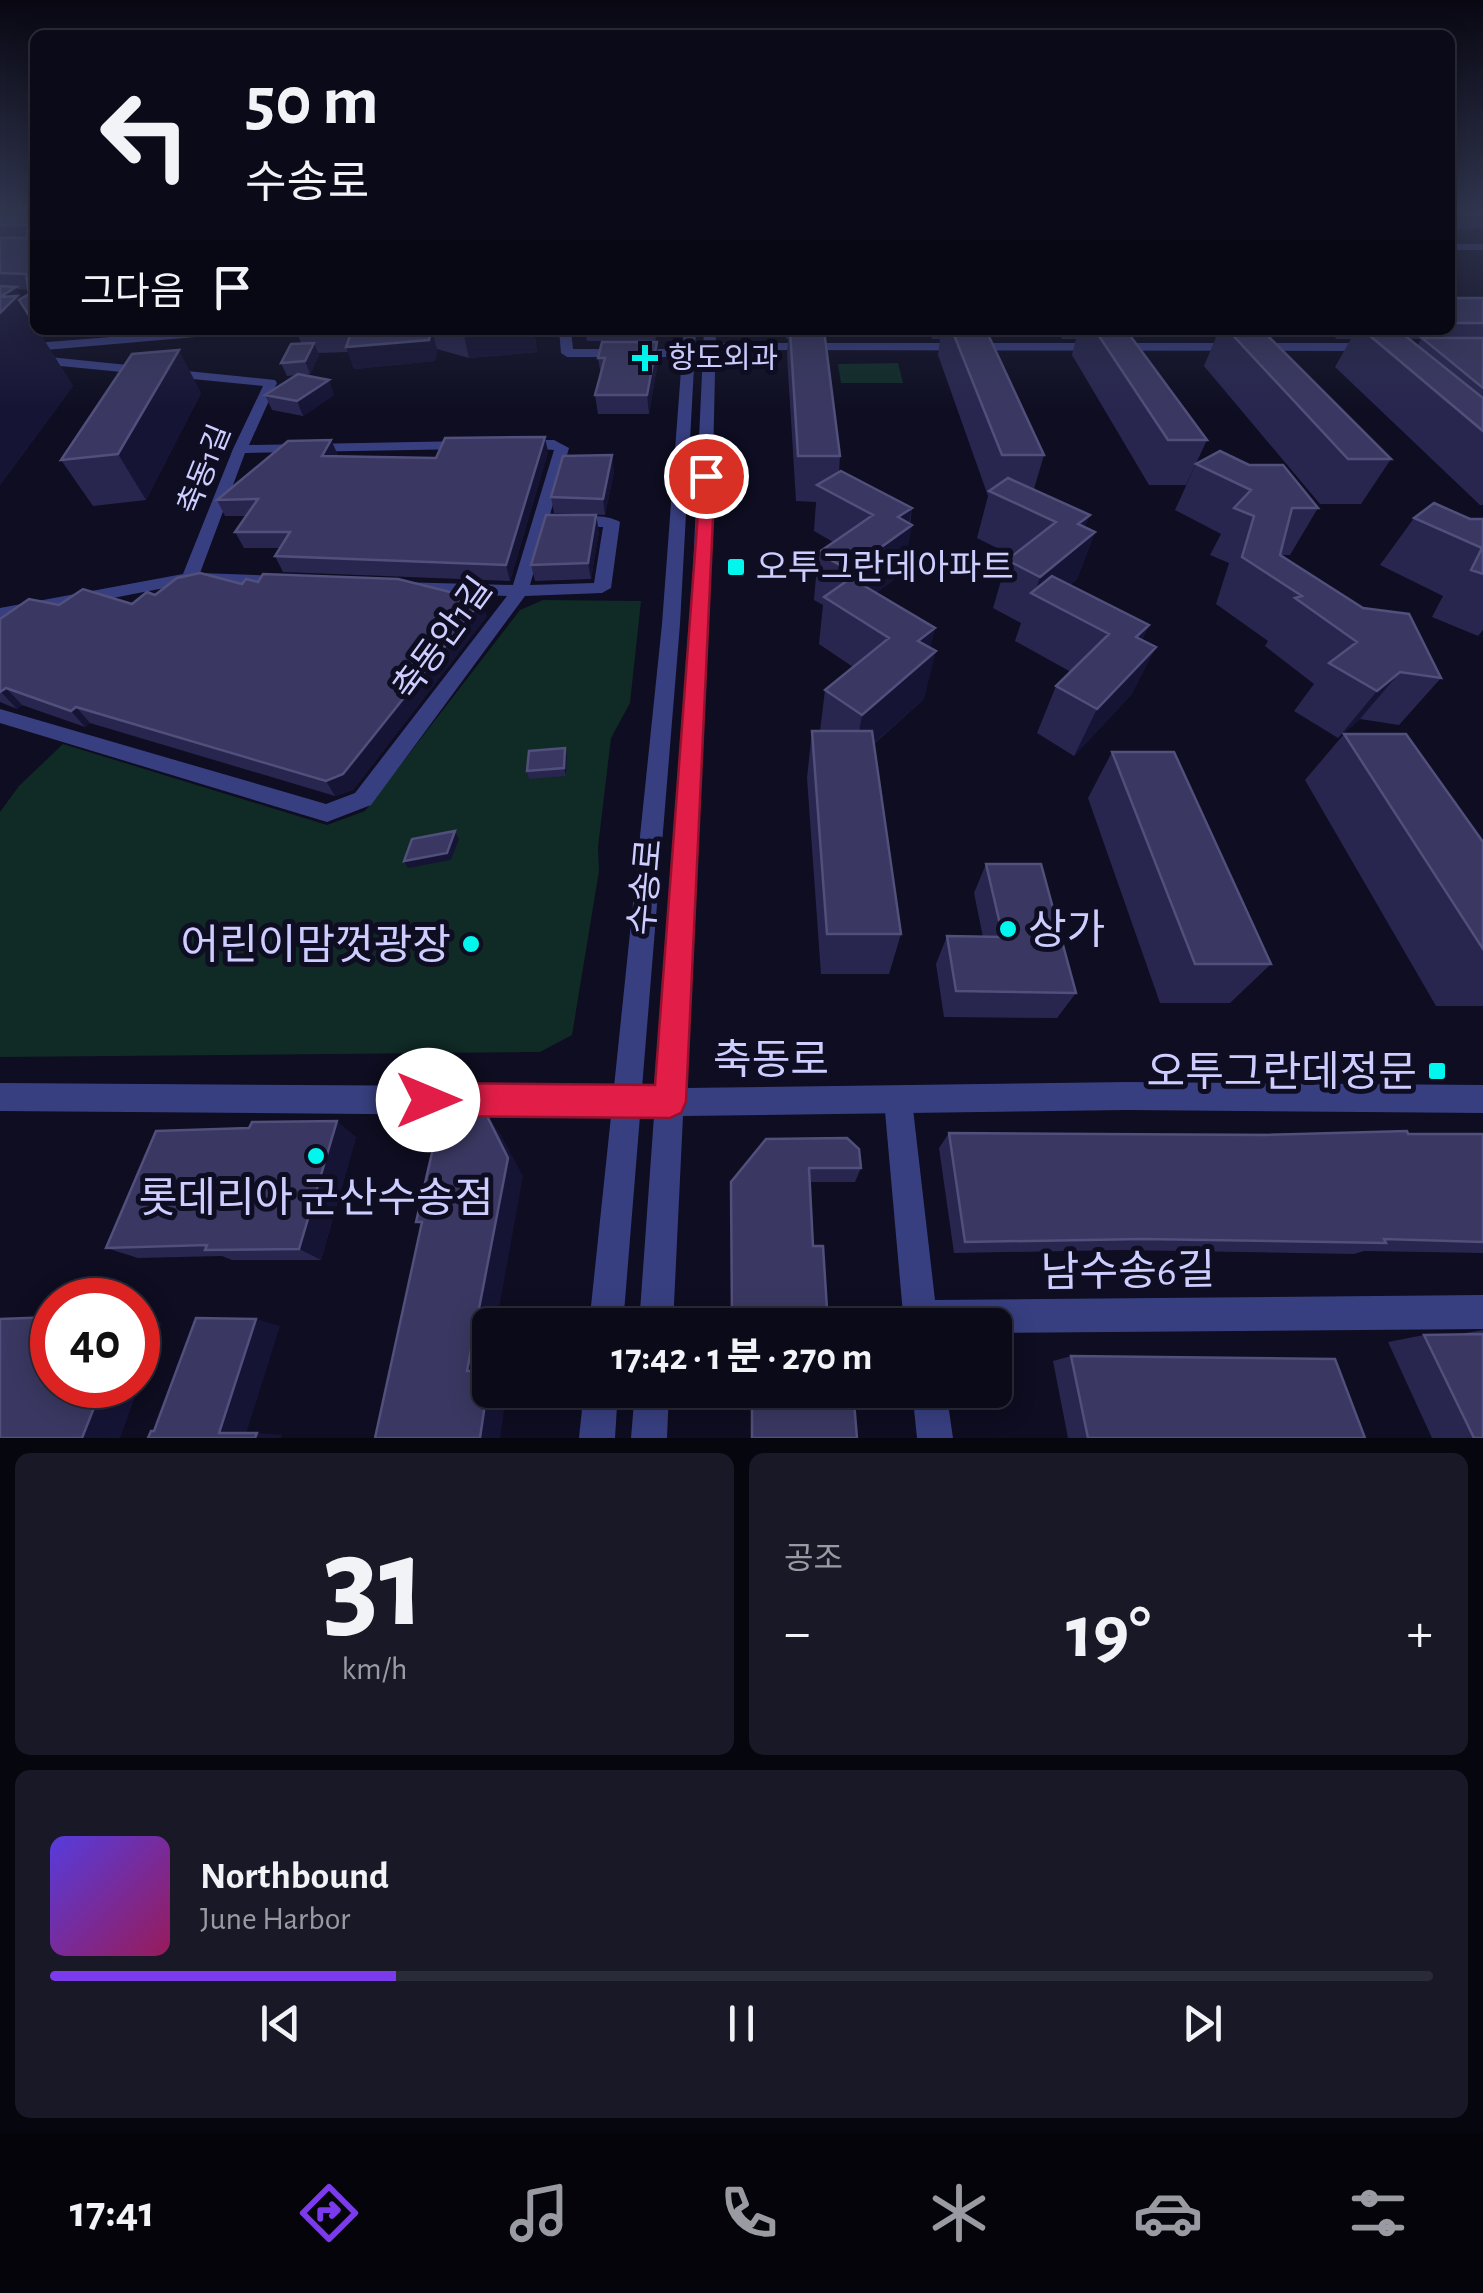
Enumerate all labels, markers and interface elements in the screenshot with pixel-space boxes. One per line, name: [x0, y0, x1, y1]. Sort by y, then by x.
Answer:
text: 50 m: [245, 67, 379, 137]
icon: left: [80, 70, 210, 200]
text: 수송로: [245, 161, 369, 206]
icon: arrive: [205, 260, 260, 315]
text: 그다음: [80, 274, 185, 312]
place label: 항도외과: [668, 342, 778, 374]
marker: 항도외과: [632, 345, 658, 371]
street label: 축동1길: [173, 420, 236, 518]
pin: [664, 434, 749, 519]
icon: arrive: [679, 449, 734, 504]
place label: 오투그란데아파트: [756, 550, 1014, 586]
marker: 오투그란데아파트: [725, 556, 747, 578]
street label: 축동안1길: [386, 570, 499, 706]
street label: 수송로: [624, 837, 668, 937]
place label: 상가: [1028, 909, 1105, 952]
marker: 상가: [997, 918, 1019, 940]
place label: 어린이맘껏광장: [181, 923, 451, 967]
marker: 어린이맘껏광장: [460, 933, 482, 955]
street label: 축동로: [713, 1039, 829, 1082]
position arrow: [376, 1048, 480, 1152]
place label: 오투그란데정문: [1147, 1050, 1417, 1094]
marker: 오투그란데정문: [1426, 1060, 1448, 1082]
marker: 롯데리아 군산수송점: [305, 1145, 327, 1167]
place label: 롯데리아 군산수송점: [139, 1176, 493, 1220]
street label: 남수송6길: [1041, 1248, 1216, 1295]
speed limit sign: 40: [30, 1278, 160, 1408]
text: 17:42 · 1 분 · 270 m: [611, 1339, 873, 1377]
text: 31: [323, 1520, 426, 1650]
text: 공조: [784, 1543, 843, 1575]
text: 19°: [1066, 1596, 1151, 1671]
text: −: [784, 1606, 810, 1661]
text: +: [1407, 1606, 1433, 1661]
text: km/h: [341, 1653, 408, 1685]
text: Northbound: [200, 1858, 389, 1896]
text: June Harbor: [200, 1903, 350, 1935]
icon: previous: [253, 1996, 308, 2051]
icon: pause: [714, 1996, 769, 2051]
icon: next: [1175, 1996, 1230, 2051]
icon: directions: [294, 2178, 364, 2248]
icon: music: [504, 2178, 574, 2248]
icon: phone: [714, 2178, 784, 2248]
icon: climate: [924, 2178, 994, 2248]
icon: car: [1133, 2178, 1203, 2248]
icon: filters: [1343, 2178, 1413, 2248]
text: 17:41: [70, 2190, 155, 2235]

